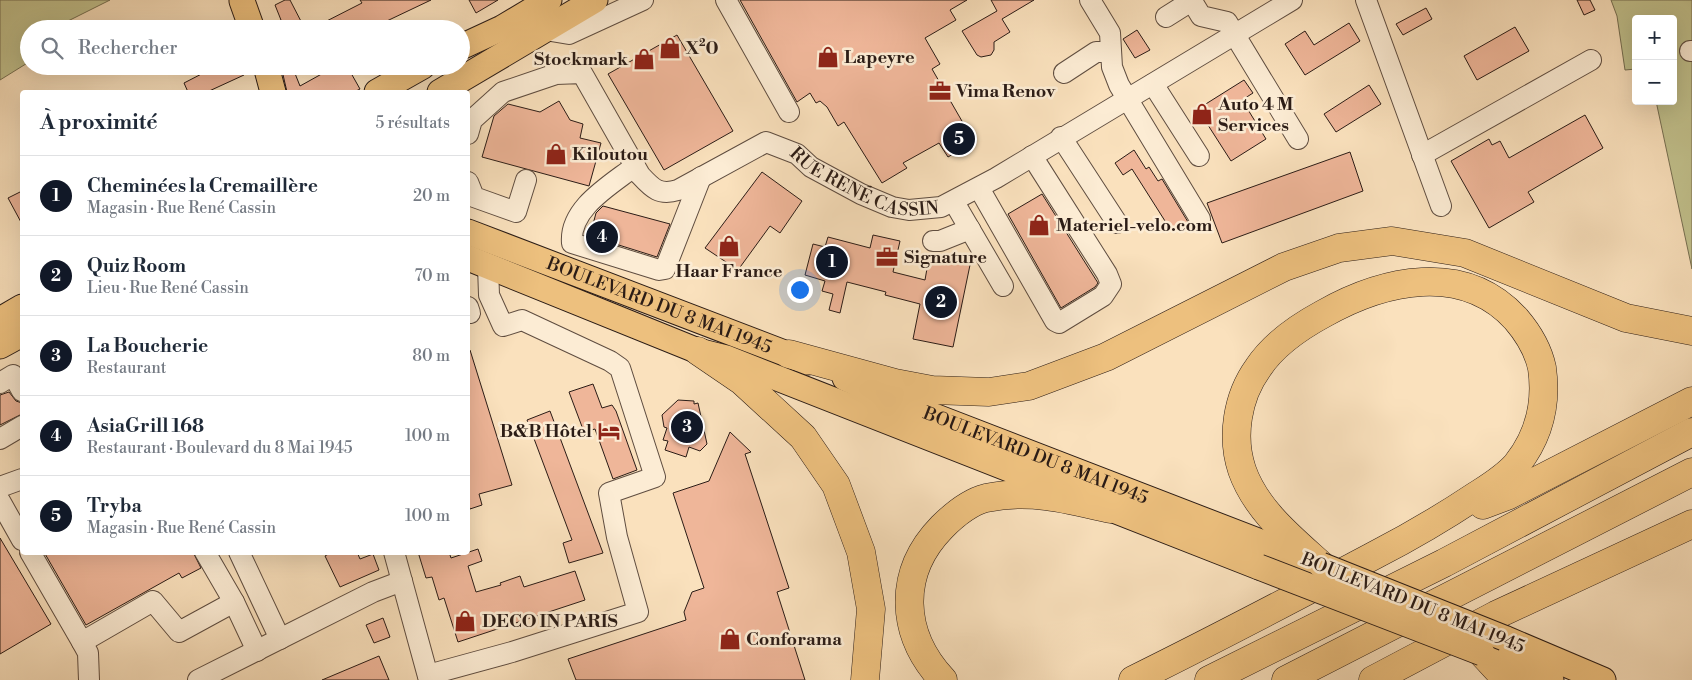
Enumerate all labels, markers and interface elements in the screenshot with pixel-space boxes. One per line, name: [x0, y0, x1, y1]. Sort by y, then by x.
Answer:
map controls: [1632, 15, 1677, 105]
button: +: [1632, 15, 1677, 60]
search box: [20, 20, 470, 75]
icon: search: [38, 34, 66, 62]
shop icon: X²0: [657, 35, 683, 61]
text: Rechercher: [78, 36, 177, 60]
place label: X²0: [685, 37, 719, 60]
shop icon: Lapeyre: [815, 44, 841, 70]
shop icon: Stockmark: [631, 46, 657, 72]
place label: Lapeyre: [844, 46, 915, 69]
place label: Stockmark: [534, 48, 629, 71]
button: −: [1632, 60, 1677, 105]
office icon: Vima Renov: [927, 78, 953, 104]
place label: Vima Renov: [955, 80, 1056, 103]
place label: Auto 4 M Services: [1217, 93, 1294, 137]
shop icon: Auto 4 M Services: [1189, 101, 1215, 127]
text: À proximité: [40, 110, 157, 136]
text: 5 résultats: [375, 113, 450, 133]
pin: 5: [943, 120, 975, 158]
shop icon: Kiloutou: [543, 141, 569, 167]
street label: RUE RENÉ CASSIN: [785, 142, 940, 222]
place label: Kiloutou: [572, 143, 648, 166]
text: Cheminées la Cremaillère: [87, 174, 318, 198]
text: 1: [52, 186, 60, 206]
text: 20 m: [413, 186, 450, 206]
text: Magasin · Rue René Cassin: [87, 198, 276, 218]
shop icon: Materiel-velo.com: [1026, 212, 1052, 238]
place label: Materiel-velo.com: [1056, 214, 1213, 237]
pin: 4: [586, 218, 618, 256]
shop icon: Haar France: [716, 233, 742, 259]
pin: 1: [816, 243, 848, 281]
office icon: Signature: [874, 244, 900, 270]
place label: Signature: [904, 246, 987, 269]
street label: BOULEVARD DU 8 MAI 1945: [543, 251, 775, 359]
text: Quiz Room: [87, 254, 186, 278]
place label: Haar France: [675, 260, 783, 283]
text: 2: [51, 266, 61, 286]
text: 70 m: [414, 266, 450, 286]
your location: [787, 277, 813, 303]
text: Lieu · Rue René Cassin: [87, 278, 249, 298]
pin: 2: [925, 283, 957, 321]
text: La Boucherie: [87, 334, 208, 358]
text: 3: [51, 346, 61, 366]
text: 80 m: [412, 346, 450, 366]
text: Restaurant: [87, 358, 166, 378]
street label: BOULEVARD DU 8 MAI 1945: [919, 401, 1152, 509]
pin: 3: [671, 408, 703, 446]
text: AsiaGrill 168: [87, 414, 204, 438]
hotel icon: B&B Hôtel: [596, 418, 622, 444]
place label: B&B Hôtel: [500, 420, 592, 443]
text: 4: [51, 426, 61, 446]
text: 100 m: [405, 426, 450, 446]
text: Restaurant · Boulevard du 8 Mai 1945: [87, 438, 353, 458]
text: Tryba: [87, 494, 142, 518]
text: 5: [51, 506, 61, 526]
text: 100 m: [405, 506, 450, 526]
text: Magasin · Rue René Cassin: [87, 518, 276, 538]
street label: BOULEVARD DU 8 MAI 1945: [1297, 547, 1528, 658]
shop icon: DECO IN PARIS: [452, 608, 478, 634]
place label: DECO IN PARIS: [482, 610, 618, 633]
shop icon: Conforama: [717, 626, 743, 652]
place label: Conforama: [746, 628, 842, 651]

